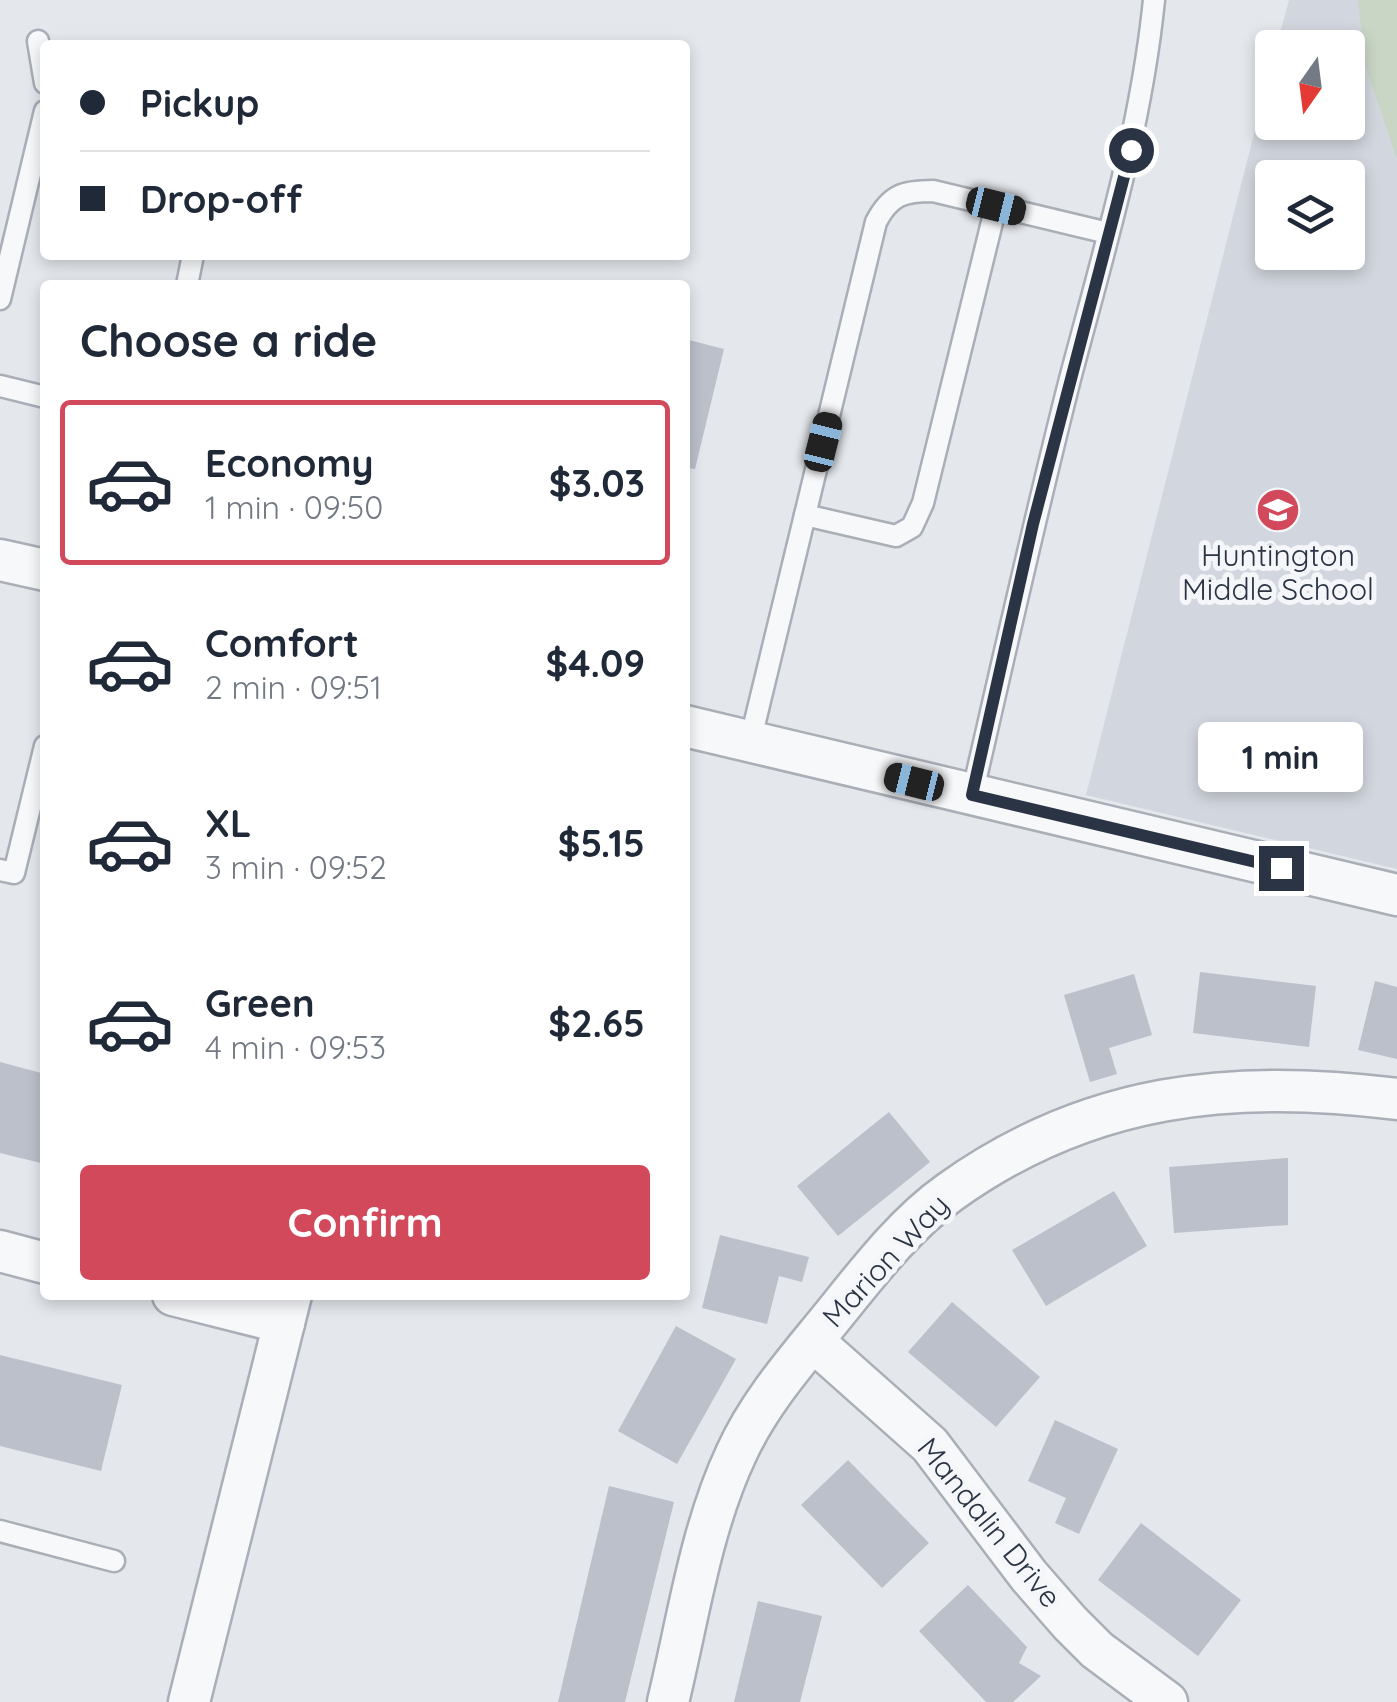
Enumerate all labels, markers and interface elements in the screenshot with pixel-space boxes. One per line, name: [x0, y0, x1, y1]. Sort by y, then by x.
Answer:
north arrow: [1255, 30, 1365, 140]
map controls: [1255, 30, 1365, 270]
text: Pickup: [140, 79, 259, 127]
route start: [1109, 128, 1154, 173]
button: layers: [1255, 160, 1365, 270]
text: Drop-off: [140, 175, 302, 223]
car: [963, 184, 1029, 228]
text: Choose a ride: [80, 312, 377, 368]
car: [801, 409, 845, 475]
icon: car: [85, 438, 175, 528]
text: Economy: [205, 439, 374, 487]
text: $3.03: [549, 459, 645, 507]
text: 1 min · 09:50: [205, 487, 383, 527]
school or university icon: Huntington Middle School: [1255, 487, 1301, 533]
place label: Huntington Middle School: [1182, 536, 1374, 608]
icon: car: [85, 618, 175, 708]
text: Comfort: [205, 619, 359, 667]
text: $4.09: [546, 639, 645, 687]
text: 2 min · 09:51: [205, 667, 382, 707]
callout: 1 min: [1198, 723, 1364, 793]
text: 1 min: [1242, 737, 1319, 777]
car: [881, 760, 947, 804]
icon: car: [85, 798, 175, 888]
text: XL: [205, 799, 251, 847]
text: $5.15: [558, 819, 645, 867]
route end: [1259, 846, 1304, 891]
text: 3 min · 09:52: [205, 847, 387, 887]
icon: car: [85, 978, 175, 1068]
text: Green: [205, 979, 315, 1027]
text: $2.65: [548, 999, 645, 1047]
text: 4 min · 09:53: [205, 1027, 386, 1067]
button: Confirm: [80, 1165, 650, 1280]
street label: Marion Way: [814, 1186, 957, 1335]
street label: Mandalin Drive: [910, 1430, 1070, 1615]

